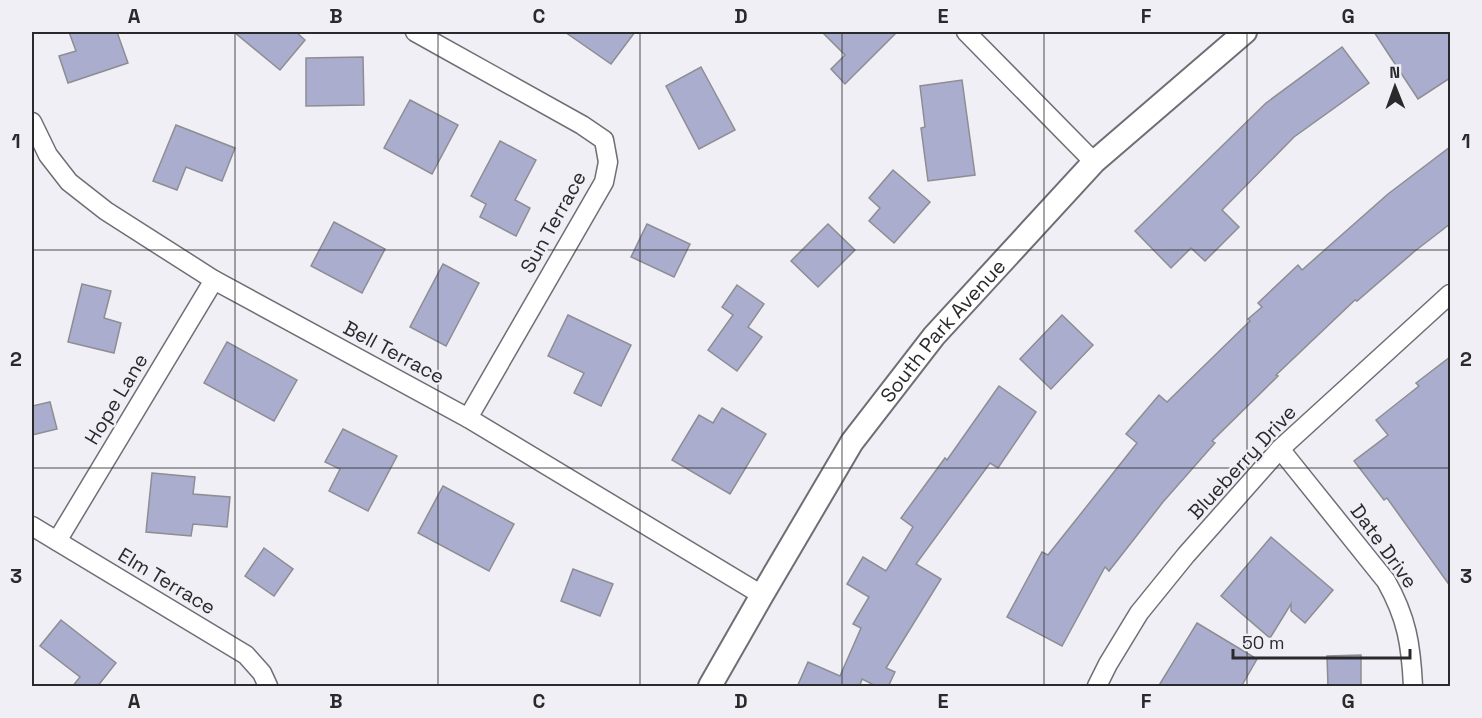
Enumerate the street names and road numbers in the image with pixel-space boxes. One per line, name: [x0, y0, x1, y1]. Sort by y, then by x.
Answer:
street label: Sun Terrace: [514, 166, 592, 278]
street label: South Park Avenue: [874, 254, 1011, 408]
street label: Bell Terrace: [339, 314, 449, 390]
street label: Hope Lane: [79, 349, 153, 449]
street label: Blueberry Drive: [1182, 399, 1302, 525]
street label: Date Drive: [1345, 499, 1423, 593]
street label: Elm Terrace: [113, 542, 221, 620]

